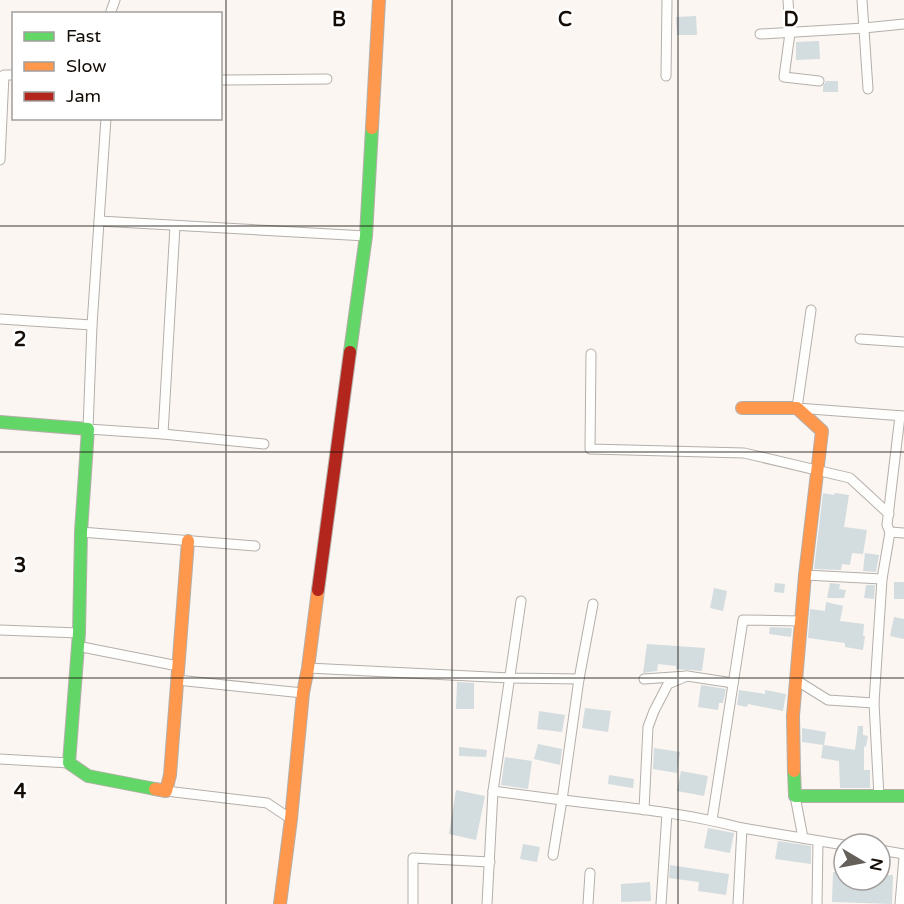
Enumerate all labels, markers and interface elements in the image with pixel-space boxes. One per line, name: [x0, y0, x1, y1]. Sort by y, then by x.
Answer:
text: B: [332, 8, 346, 32]
text: C: [558, 8, 572, 32]
text: D: [783, 8, 799, 32]
legend: [12, 12, 222, 120]
text: Fast: [66, 25, 101, 47]
text: Slow: [66, 55, 107, 77]
text: Jam: [66, 85, 101, 107]
text: 2: [14, 328, 26, 352]
text: 3: [14, 554, 26, 578]
text: 4: [14, 780, 27, 804]
north arrow: [832, 832, 892, 892]
text: N: [865, 856, 887, 872]

